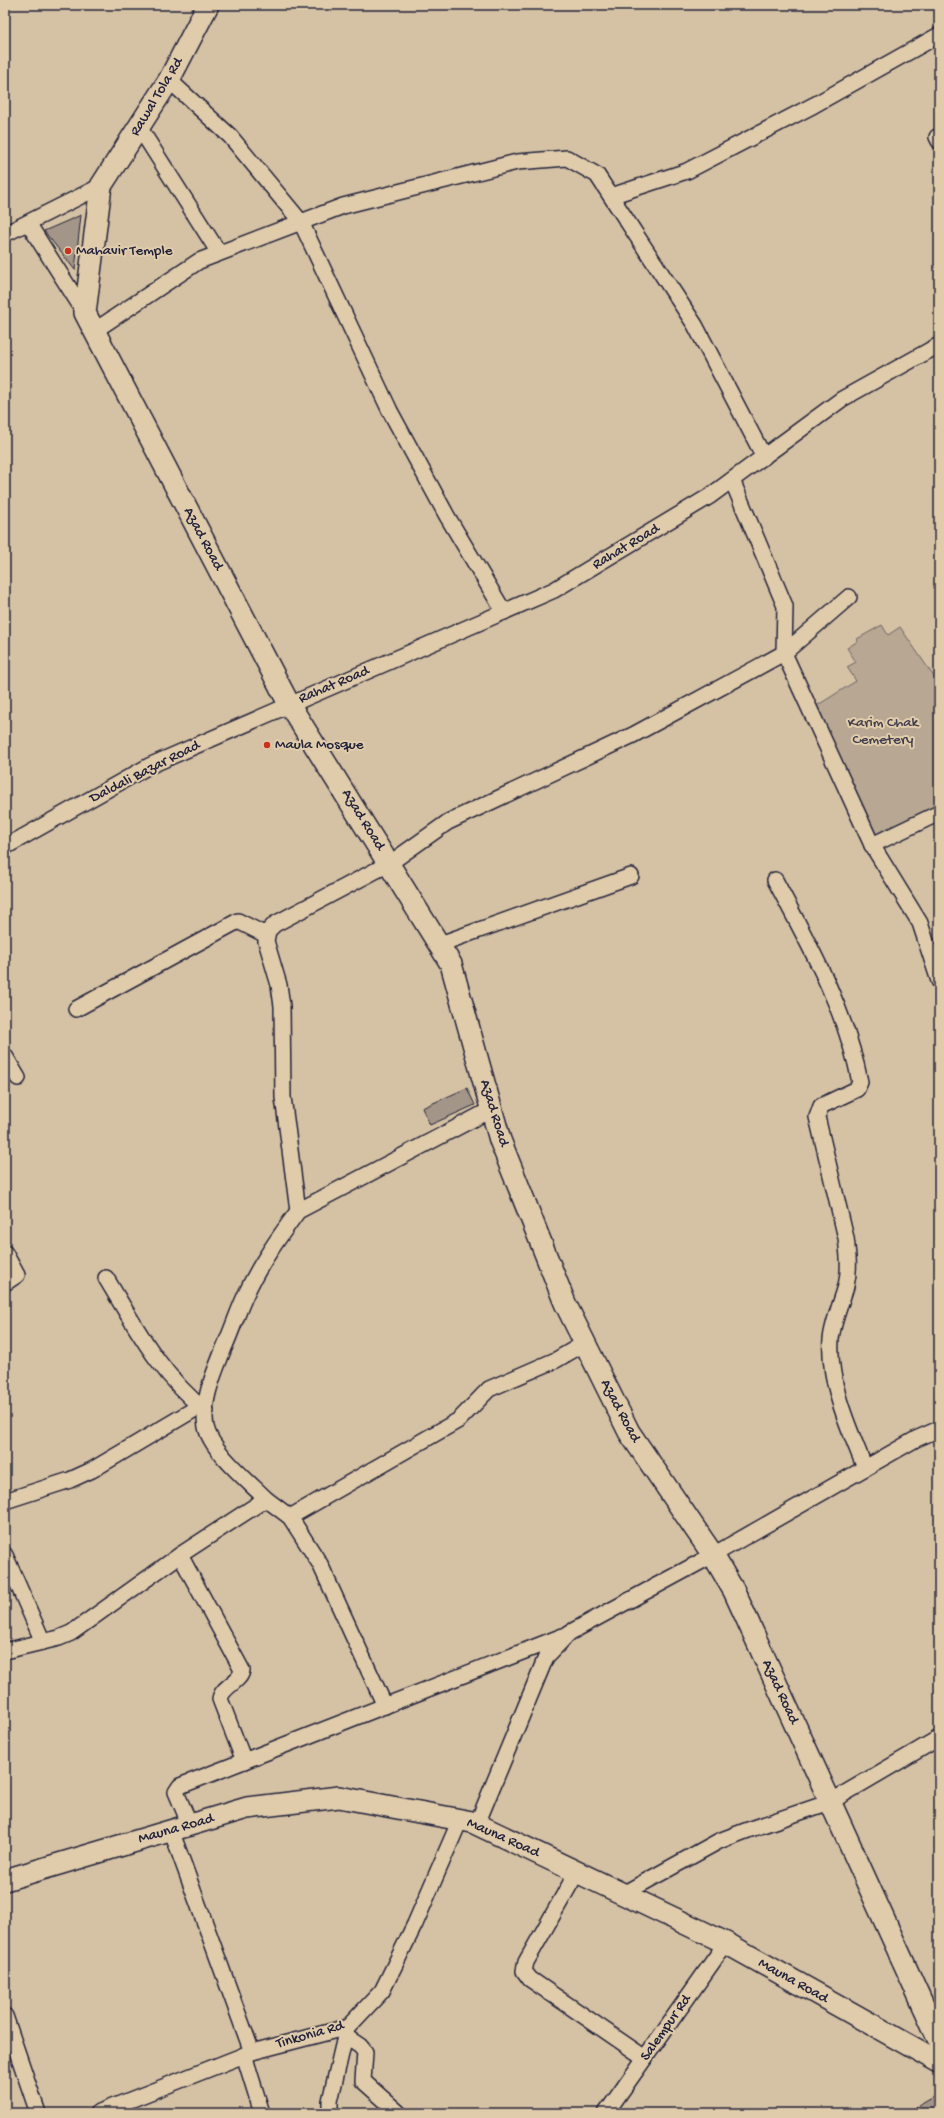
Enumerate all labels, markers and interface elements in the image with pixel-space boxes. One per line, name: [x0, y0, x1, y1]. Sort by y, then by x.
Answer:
street label: Rawal Tola Rd: [127, 53, 188, 140]
place label: Mahavir Temple: [76, 242, 173, 260]
marker: Mahavir Temple: [63, 246, 73, 256]
street label: Azad Road: [179, 504, 228, 575]
street label: Rahat Road: [589, 519, 664, 574]
street label: Rahat Road: [296, 662, 373, 708]
park label: Karim Chak Cemetery: [848, 714, 920, 749]
street label: Daldali Bazar Road: [86, 736, 204, 808]
place label: Maula Mosque: [275, 736, 364, 754]
marker: Maula Mosque: [262, 740, 272, 750]
street label: Azad Road: [337, 786, 390, 855]
street label: Azad Road: [475, 1077, 513, 1150]
street label: Azad Road: [596, 1376, 645, 1447]
street label: Azad Road: [757, 1657, 803, 1728]
street label: Mauna Road: [136, 1809, 217, 1848]
street label: Mauna Road: [464, 1814, 543, 1862]
street label: Mauna Road: [755, 1954, 832, 2008]
street label: Salempur Rd: [637, 1990, 696, 2065]
street label: Tinkonia Rd: [273, 2016, 347, 2054]

